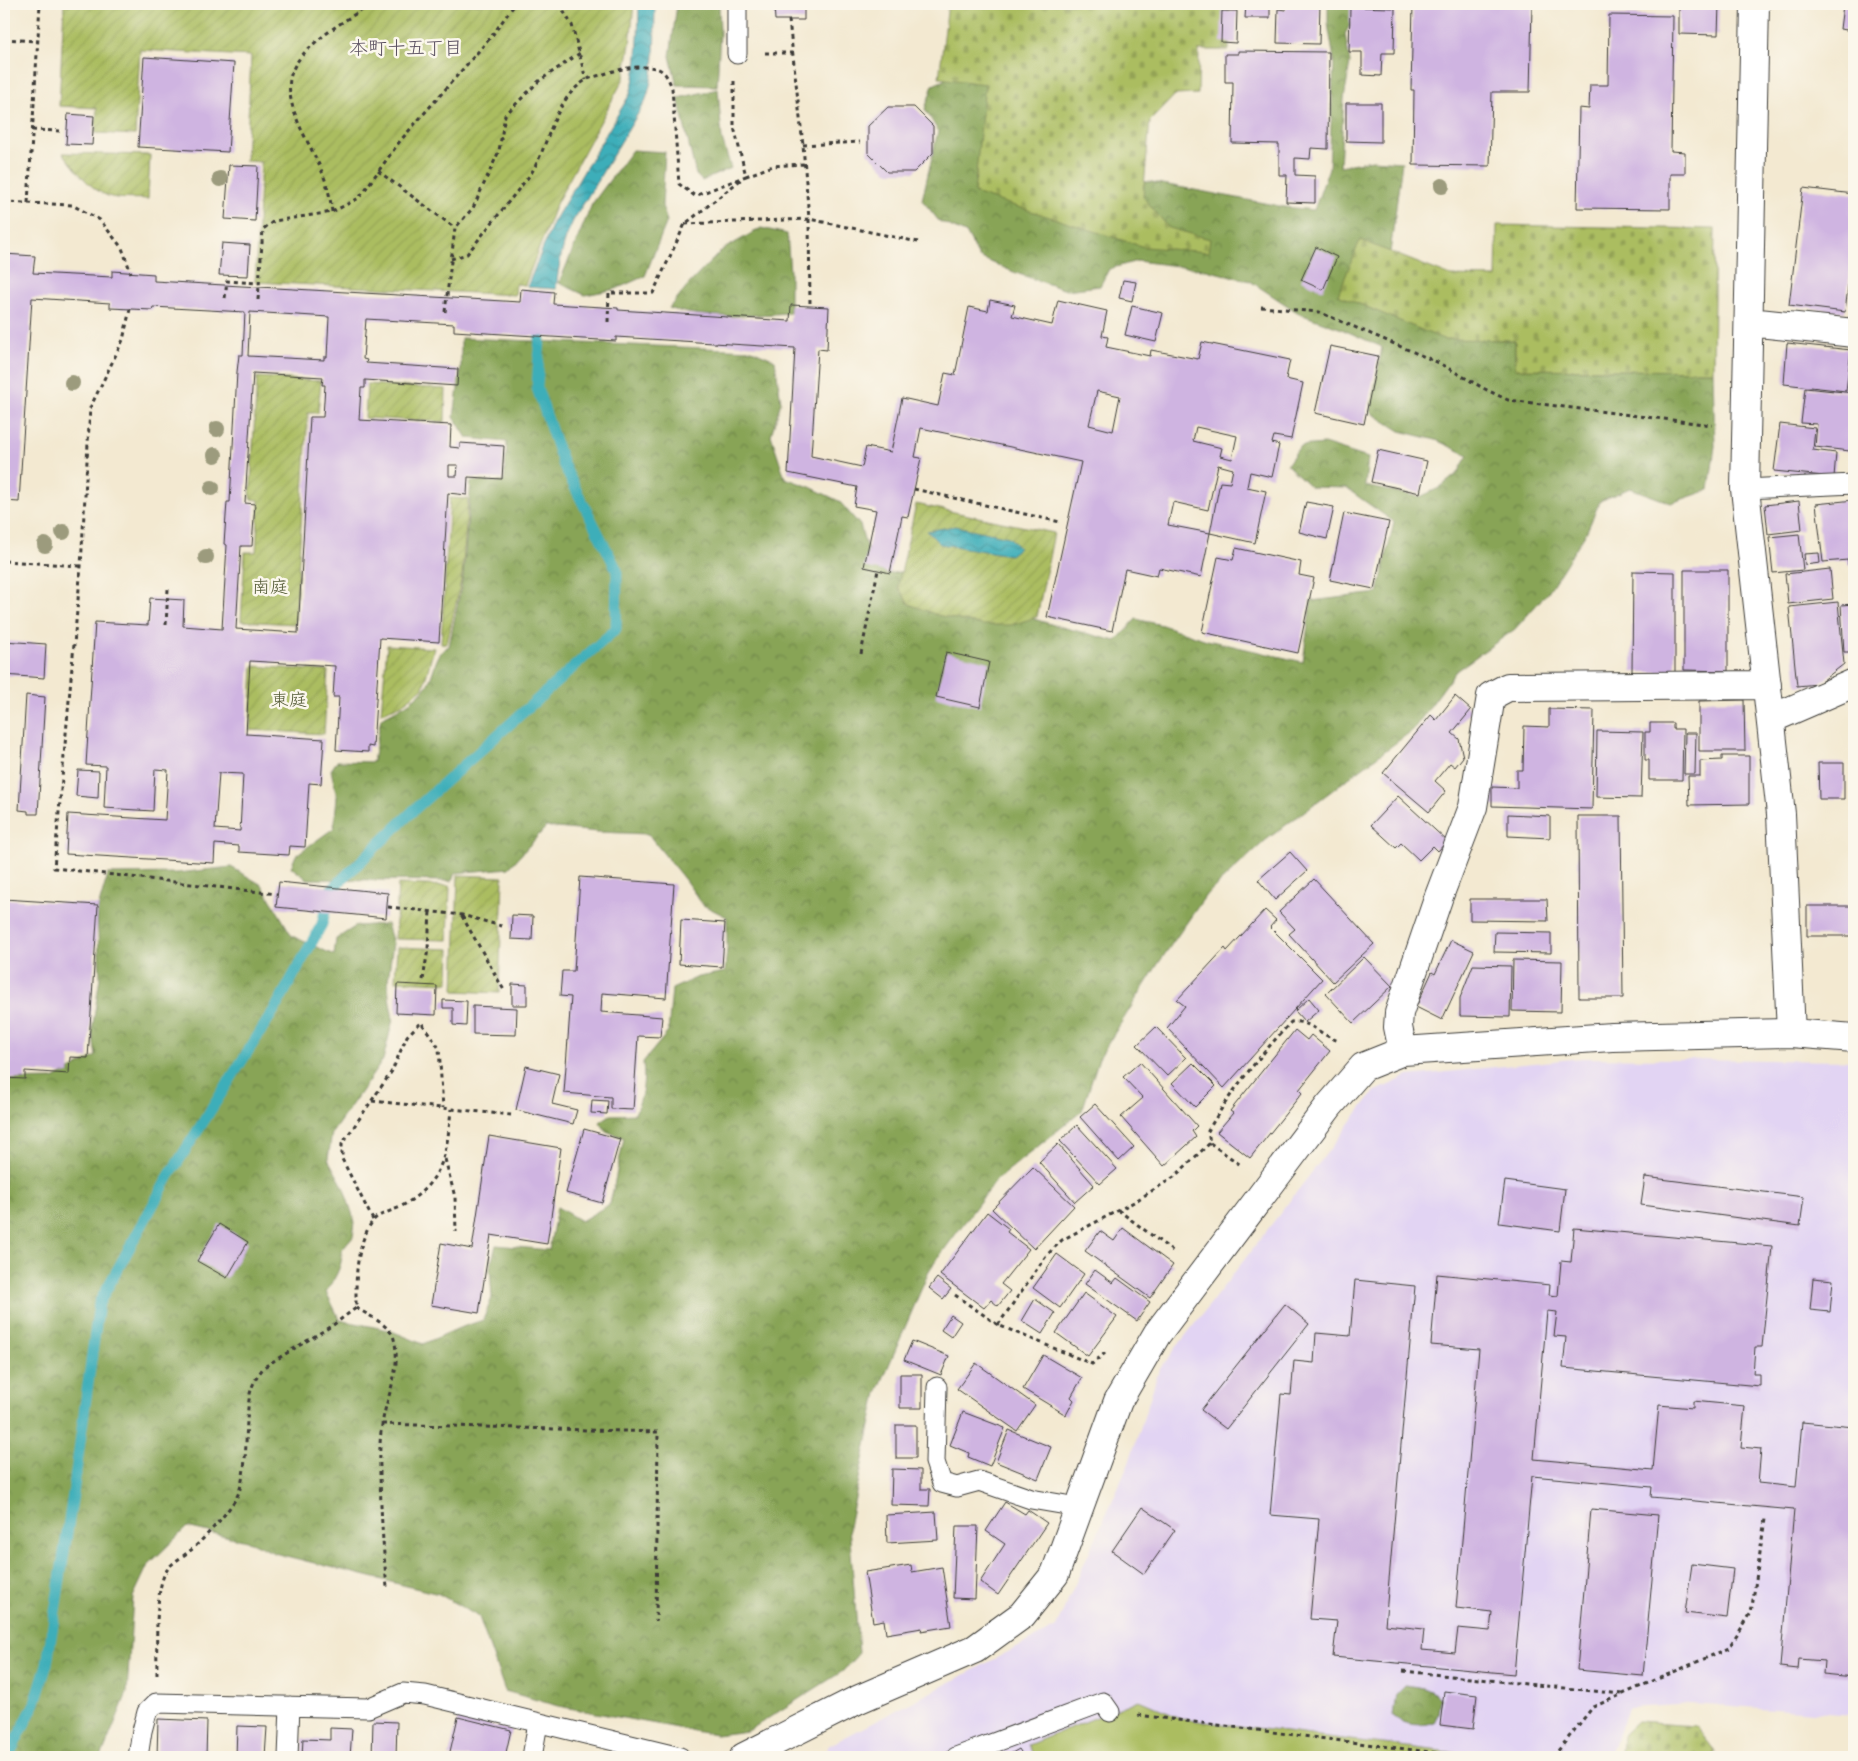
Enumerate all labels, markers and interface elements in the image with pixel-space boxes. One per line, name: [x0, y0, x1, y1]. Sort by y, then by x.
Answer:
district label: 本町十五丁目: [349, 36, 463, 59]
park label: 南庭: [252, 576, 288, 598]
park label: 東庭: [271, 689, 307, 711]

